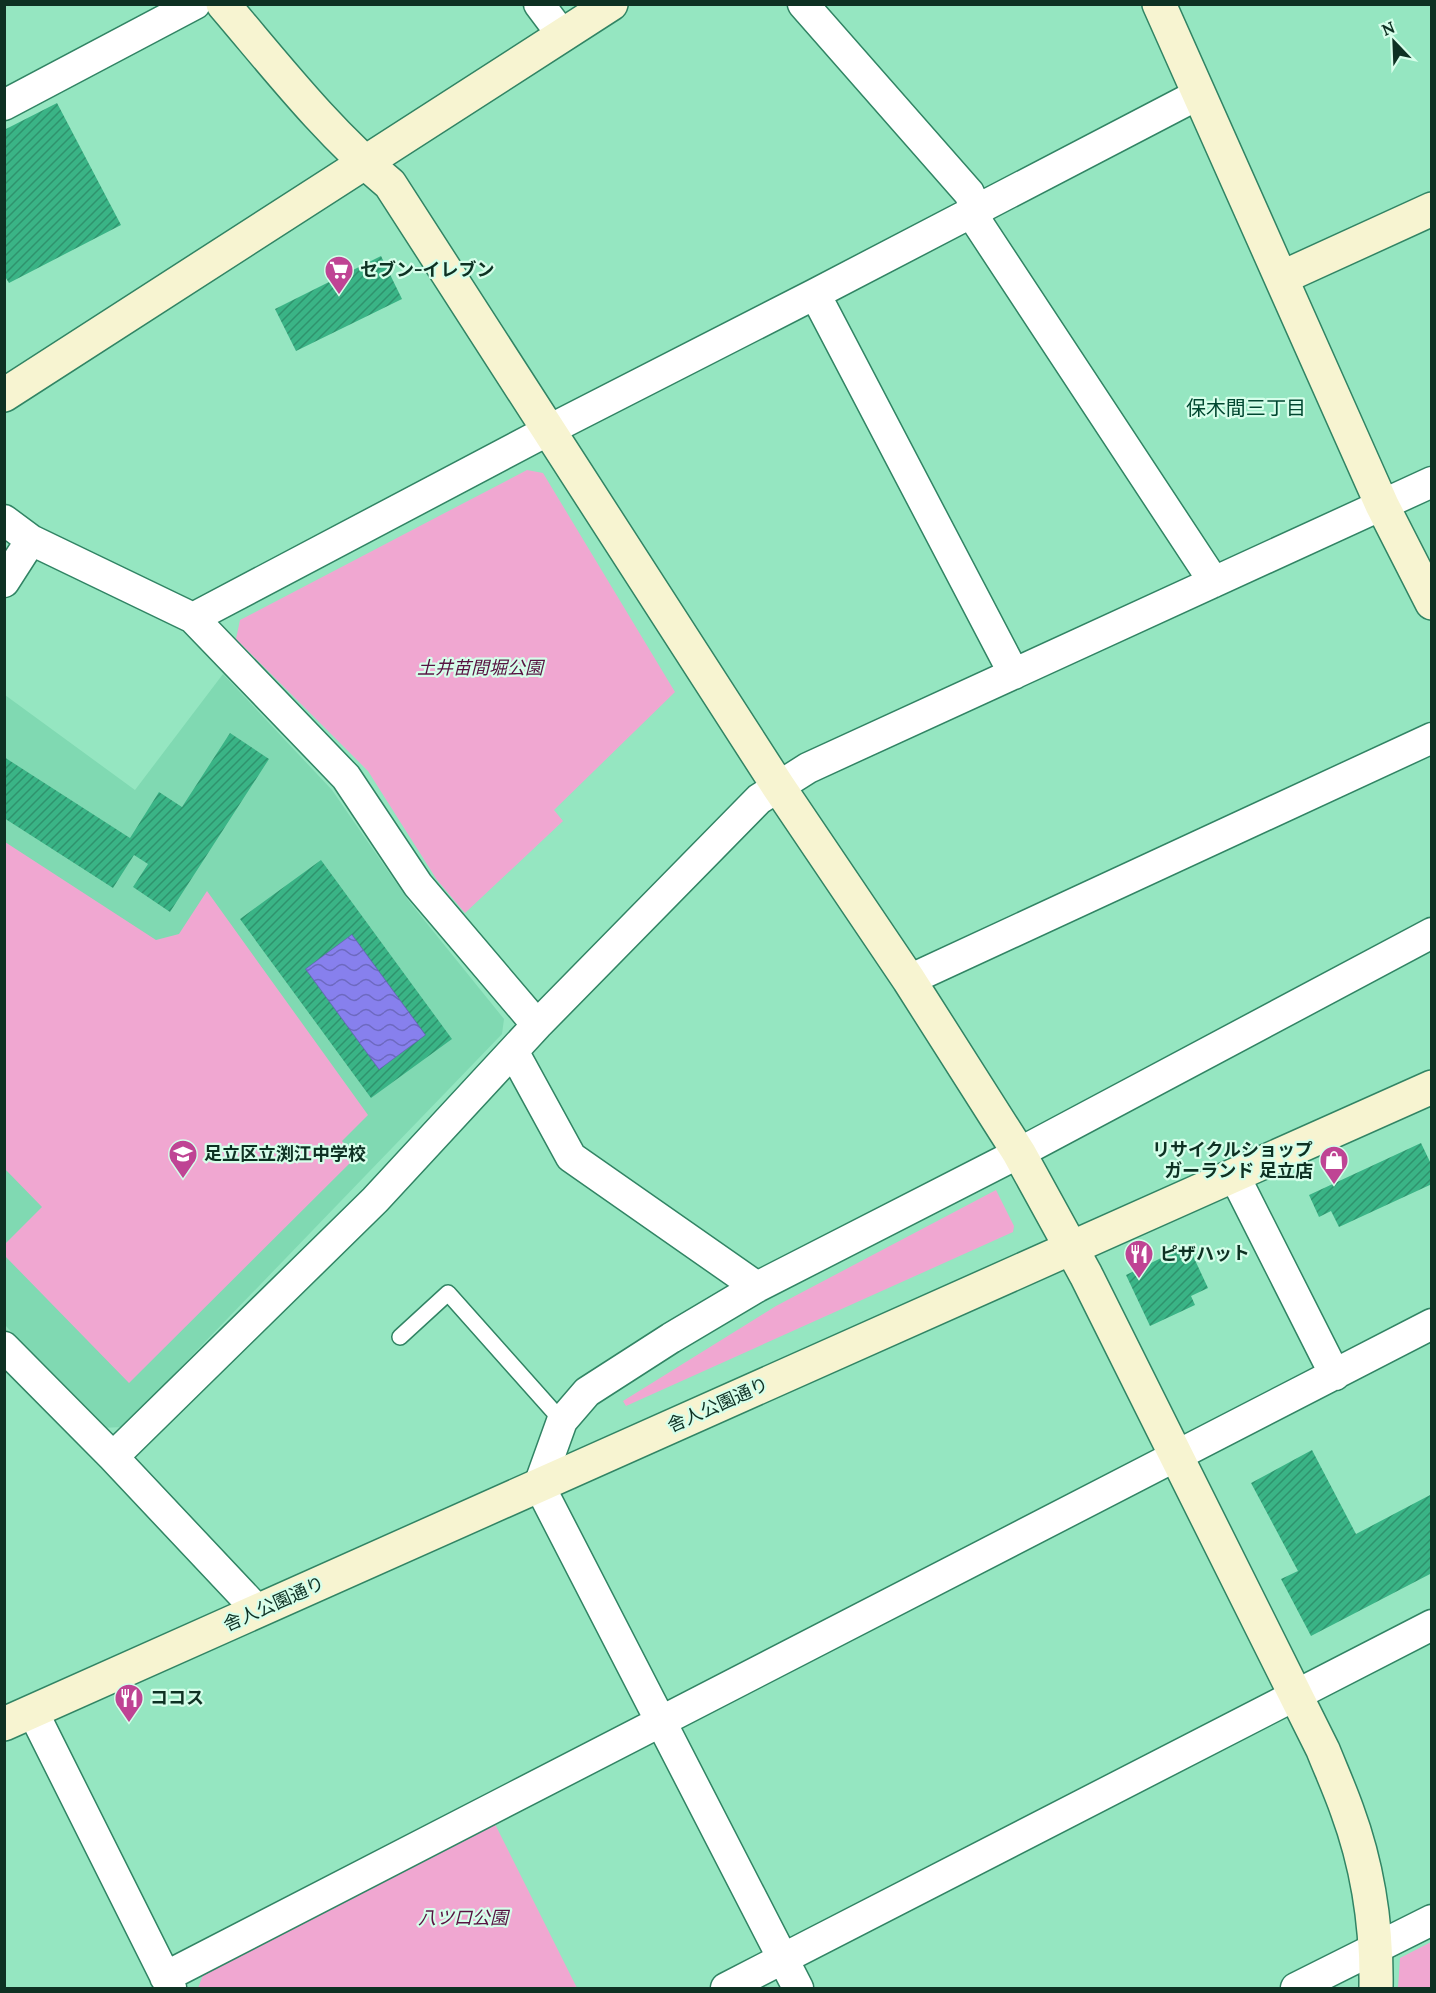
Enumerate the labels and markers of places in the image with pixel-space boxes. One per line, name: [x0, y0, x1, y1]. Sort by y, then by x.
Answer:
supermarket icon: セブン-イレブン: [323, 254, 355, 296]
place label: セブン-イレブン: [360, 258, 494, 281]
school or university icon: 足立区立渕江中学校: [167, 1138, 199, 1180]
place label: リサイクルショップ ガーランド 足立店: [1152, 1138, 1313, 1182]
place label: 足立区立渕江中学校: [204, 1142, 366, 1165]
shop icon: リサイクルショップ ガーランド 足立店: [1318, 1144, 1350, 1186]
restaurant icon: ピザハット: [1123, 1238, 1155, 1280]
place label: ピザハット: [1160, 1242, 1250, 1265]
restaurant icon: ココス: [113, 1682, 145, 1724]
place label: ココス: [150, 1686, 204, 1709]

